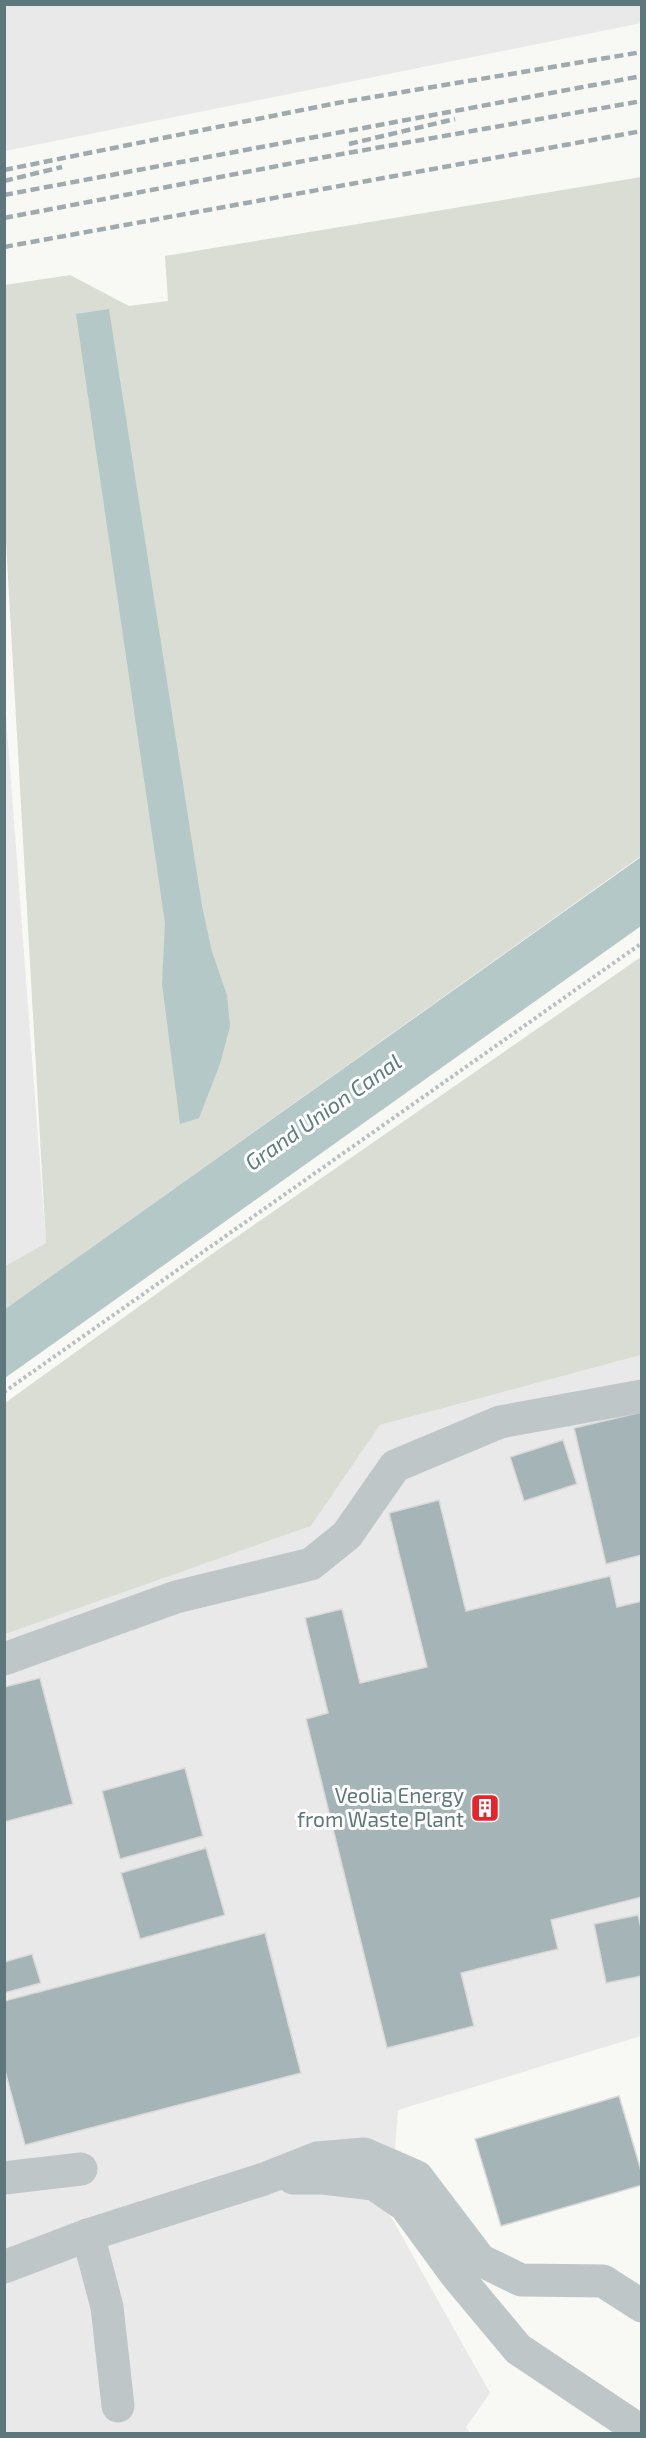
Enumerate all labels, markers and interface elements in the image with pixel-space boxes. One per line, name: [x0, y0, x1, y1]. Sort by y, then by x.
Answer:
water label: Grand Union Canal: [239, 1048, 405, 1175]
place label: Veolia Energy from Waste Plant: [297, 1782, 464, 1831]
building icon: Veolia Energy from Waste Plant: [469, 1792, 501, 1824]

